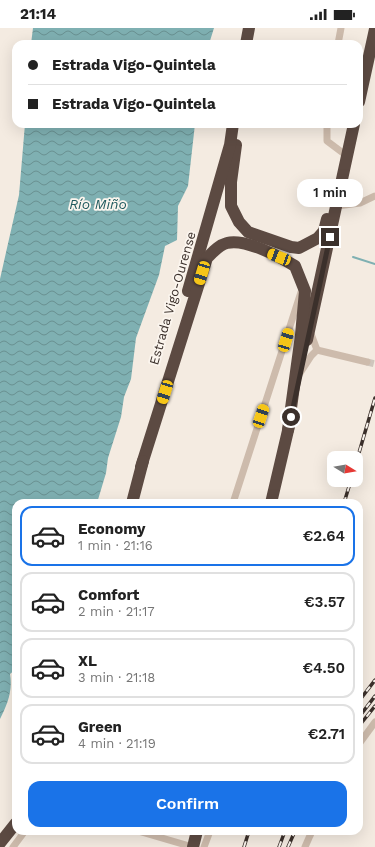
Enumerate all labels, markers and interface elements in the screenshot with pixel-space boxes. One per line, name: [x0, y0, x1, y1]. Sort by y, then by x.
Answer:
text: 21:14: [20, 5, 56, 23]
text: Estrada Vigo-Quintela: [52, 56, 216, 74]
text: Estrada Vigo-Quintela: [52, 95, 216, 113]
callout: 1 min: [297, 179, 363, 207]
text: 1 min: [313, 185, 347, 200]
water label: Río Miño: [69, 196, 127, 212]
route end: [321, 228, 339, 246]
street label: Estrada Vigo-Ourense: [146, 230, 199, 367]
car: [266, 247, 292, 267]
car: [193, 260, 211, 286]
car: [277, 327, 295, 353]
car: [156, 379, 174, 405]
car: [252, 403, 270, 429]
route start: [282, 408, 300, 426]
north arrow: [327, 451, 363, 487]
map controls: [327, 451, 363, 487]
icon: car: [30, 518, 66, 554]
text: Economy: [78, 520, 145, 538]
text: €2.64: [303, 527, 345, 545]
text: 1 min · 21:16: [78, 538, 153, 553]
icon: car: [30, 584, 66, 620]
text: Comfort: [78, 586, 139, 604]
text: €3.57: [304, 593, 345, 611]
text: 2 min · 21:17: [78, 604, 155, 619]
icon: car: [30, 650, 66, 686]
text: XL: [78, 652, 97, 670]
text: €4.50: [303, 659, 345, 677]
text: 3 min · 21:18: [78, 670, 155, 685]
icon: car: [30, 716, 66, 752]
text: Green: [78, 718, 122, 736]
text: €2.71: [308, 725, 345, 743]
text: 4 min · 21:19: [78, 736, 156, 751]
button: Confirm: [28, 781, 347, 827]

